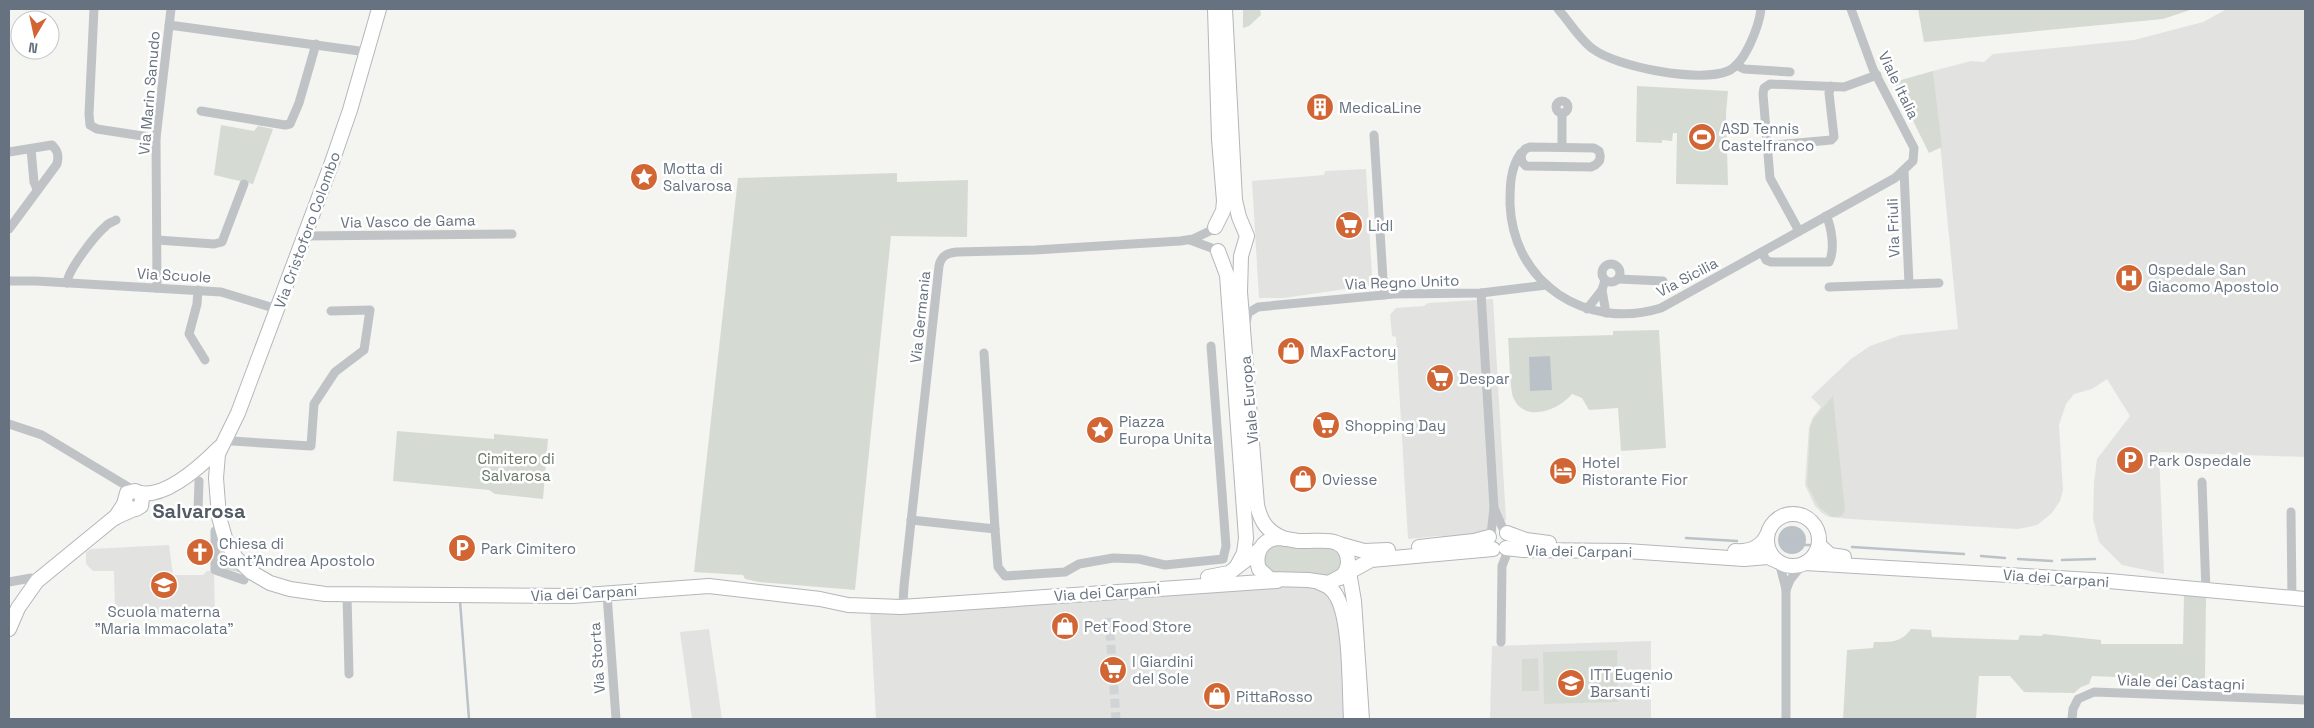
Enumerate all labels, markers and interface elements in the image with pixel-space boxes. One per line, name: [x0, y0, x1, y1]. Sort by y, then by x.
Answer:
north arrow: [10, 10, 60, 60]
street label: Via Marin Sanudo: [134, 30, 164, 156]
text: N: [27, 38, 39, 57]
street label: Viale Italia: [1874, 48, 1924, 122]
building icon: MedicaLine: [1305, 92, 1335, 122]
place label: MedicaLine: [1339, 98, 1422, 117]
place label: ASD Tennis Castelfranco: [1721, 119, 1814, 155]
sports icon: ASD Tennis Castelfranco: [1687, 122, 1717, 152]
street label: Via Cristoforo Colombo: [270, 149, 344, 311]
place label: Motta di Salvarosa: [663, 159, 732, 195]
place icon: Motta di Salvarosa: [629, 162, 659, 192]
street label: Via Friuli: [1882, 198, 1904, 258]
street label: Via Vasco de Gama: [340, 210, 476, 232]
supermarket icon: Lidl: [1334, 210, 1364, 240]
place label: Lidl: [1368, 216, 1393, 235]
street label: Via Sicilia: [1653, 253, 1721, 301]
place label: Ospedale San Giacomo Apostolo: [2148, 260, 2279, 296]
hospital icon: Ospedale San Giacomo Apostolo: [2114, 263, 2144, 293]
street label: Via Scuole: [136, 264, 212, 286]
street label: Via Germania: [906, 269, 934, 364]
street label: Via Regno Unito: [1344, 271, 1460, 293]
shop icon: MaxFactory: [1276, 336, 1306, 366]
place label: MaxFactory: [1310, 342, 1396, 361]
street label: Viale Europa: [1236, 355, 1262, 445]
supermarket icon: Despar: [1425, 363, 1455, 393]
place label: Despar: [1459, 369, 1510, 388]
supermarket icon: Shopping Day: [1311, 410, 1341, 440]
place label: Piazza Europa Unita: [1119, 412, 1212, 448]
place icon: Piazza Europa Unita: [1085, 415, 1115, 445]
place label: Shopping Day: [1345, 416, 1446, 435]
parking icon: Park Ospedale: [2115, 445, 2145, 475]
park label: Cimitero di Salvarosa: [477, 449, 555, 485]
place label: Park Ospedale: [2149, 451, 2251, 470]
place label: Hotel Ristorante Fior: [1582, 453, 1688, 489]
hotel icon: Hotel Ristorante Fior: [1548, 456, 1578, 486]
shop icon: Oviesse: [1288, 464, 1318, 494]
place label: Oviesse: [1322, 470, 1377, 489]
district label: Salvarosa: [152, 498, 246, 524]
parking icon: Park Cimitero: [447, 533, 477, 563]
place label: Chiesa di Sant'Andrea Apostolo: [219, 534, 375, 570]
church icon: Chiesa di Sant'Andrea Apostolo: [185, 537, 215, 567]
place label: Park Cimitero: [481, 539, 576, 558]
street label: Via dei Carpani: [1526, 541, 1632, 561]
street label: Via dei Carpani: [2002, 565, 2110, 591]
school or university icon: Scuola materna "Maria Immacolata": [149, 570, 179, 600]
street label: Via dei Carpani: [1053, 579, 1161, 605]
street label: Via dei Carpani: [530, 581, 638, 605]
place label: Scuola materna "Maria Immacolata": [94, 602, 234, 638]
shop icon: Pet Food Store: [1050, 611, 1080, 641]
place label: Pet Food Store: [1084, 617, 1192, 636]
street label: Via Storta: [585, 621, 609, 694]
place label: I Giardini del Sole: [1132, 652, 1193, 688]
supermarket icon: I Giardini del Sole: [1098, 655, 1128, 685]
place label: ITT Eugenio Barsanti: [1590, 665, 1673, 701]
school or university icon: ITT Eugenio Barsanti: [1556, 668, 1586, 698]
street label: Viale dei Castagni: [2117, 670, 2245, 694]
shop icon: PittaRosso: [1202, 681, 1232, 711]
place label: PittaRosso: [1236, 687, 1313, 706]

